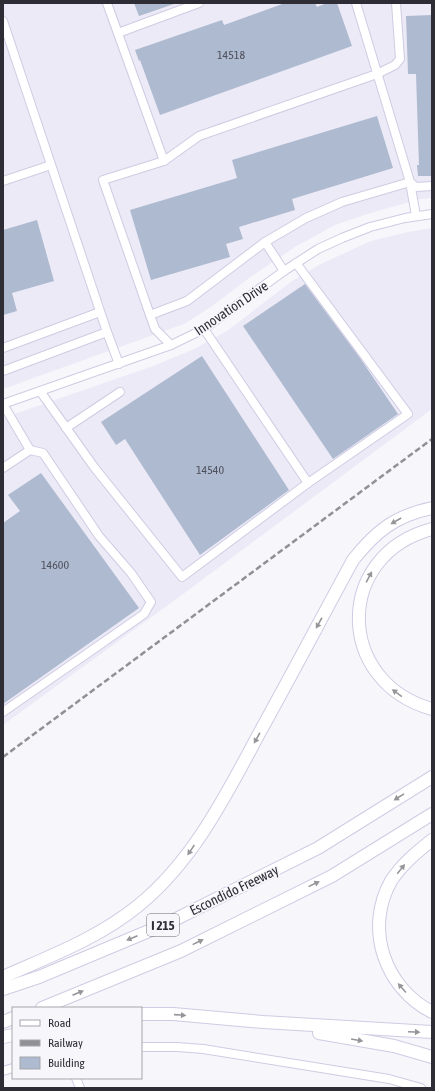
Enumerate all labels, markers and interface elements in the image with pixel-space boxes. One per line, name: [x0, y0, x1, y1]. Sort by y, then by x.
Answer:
house number: 14518: [217, 48, 245, 62]
street label: Innovation Drive: [191, 277, 271, 339]
house number: 14540: [196, 463, 224, 477]
one-way arrow: [390, 518, 401, 525]
house number: 14600: [41, 558, 69, 572]
one-way arrow: [366, 571, 372, 583]
one-way arrow: [316, 618, 322, 629]
one-way arrow: [392, 689, 402, 697]
one-way arrow: [254, 732, 260, 743]
one-way arrow: [393, 794, 405, 801]
one-way arrow: [187, 845, 195, 855]
street label: Escondido Freeway: [187, 861, 281, 918]
one-way arrow: [396, 864, 405, 874]
one-way arrow: [309, 881, 320, 887]
road number: I 215: [147, 914, 179, 936]
one-way arrow: [126, 935, 137, 941]
one-way arrow: [192, 939, 204, 945]
one-way arrow: [397, 983, 406, 994]
one-way arrow: [73, 990, 85, 996]
legend: [12, 1007, 142, 1079]
one-way arrow: [174, 1011, 186, 1018]
text: Road: [48, 1016, 71, 1030]
one-way arrow: [408, 1028, 420, 1035]
text: Railway: [48, 1036, 83, 1050]
one-way arrow: [350, 1037, 363, 1043]
text: Building: [48, 1056, 86, 1070]

